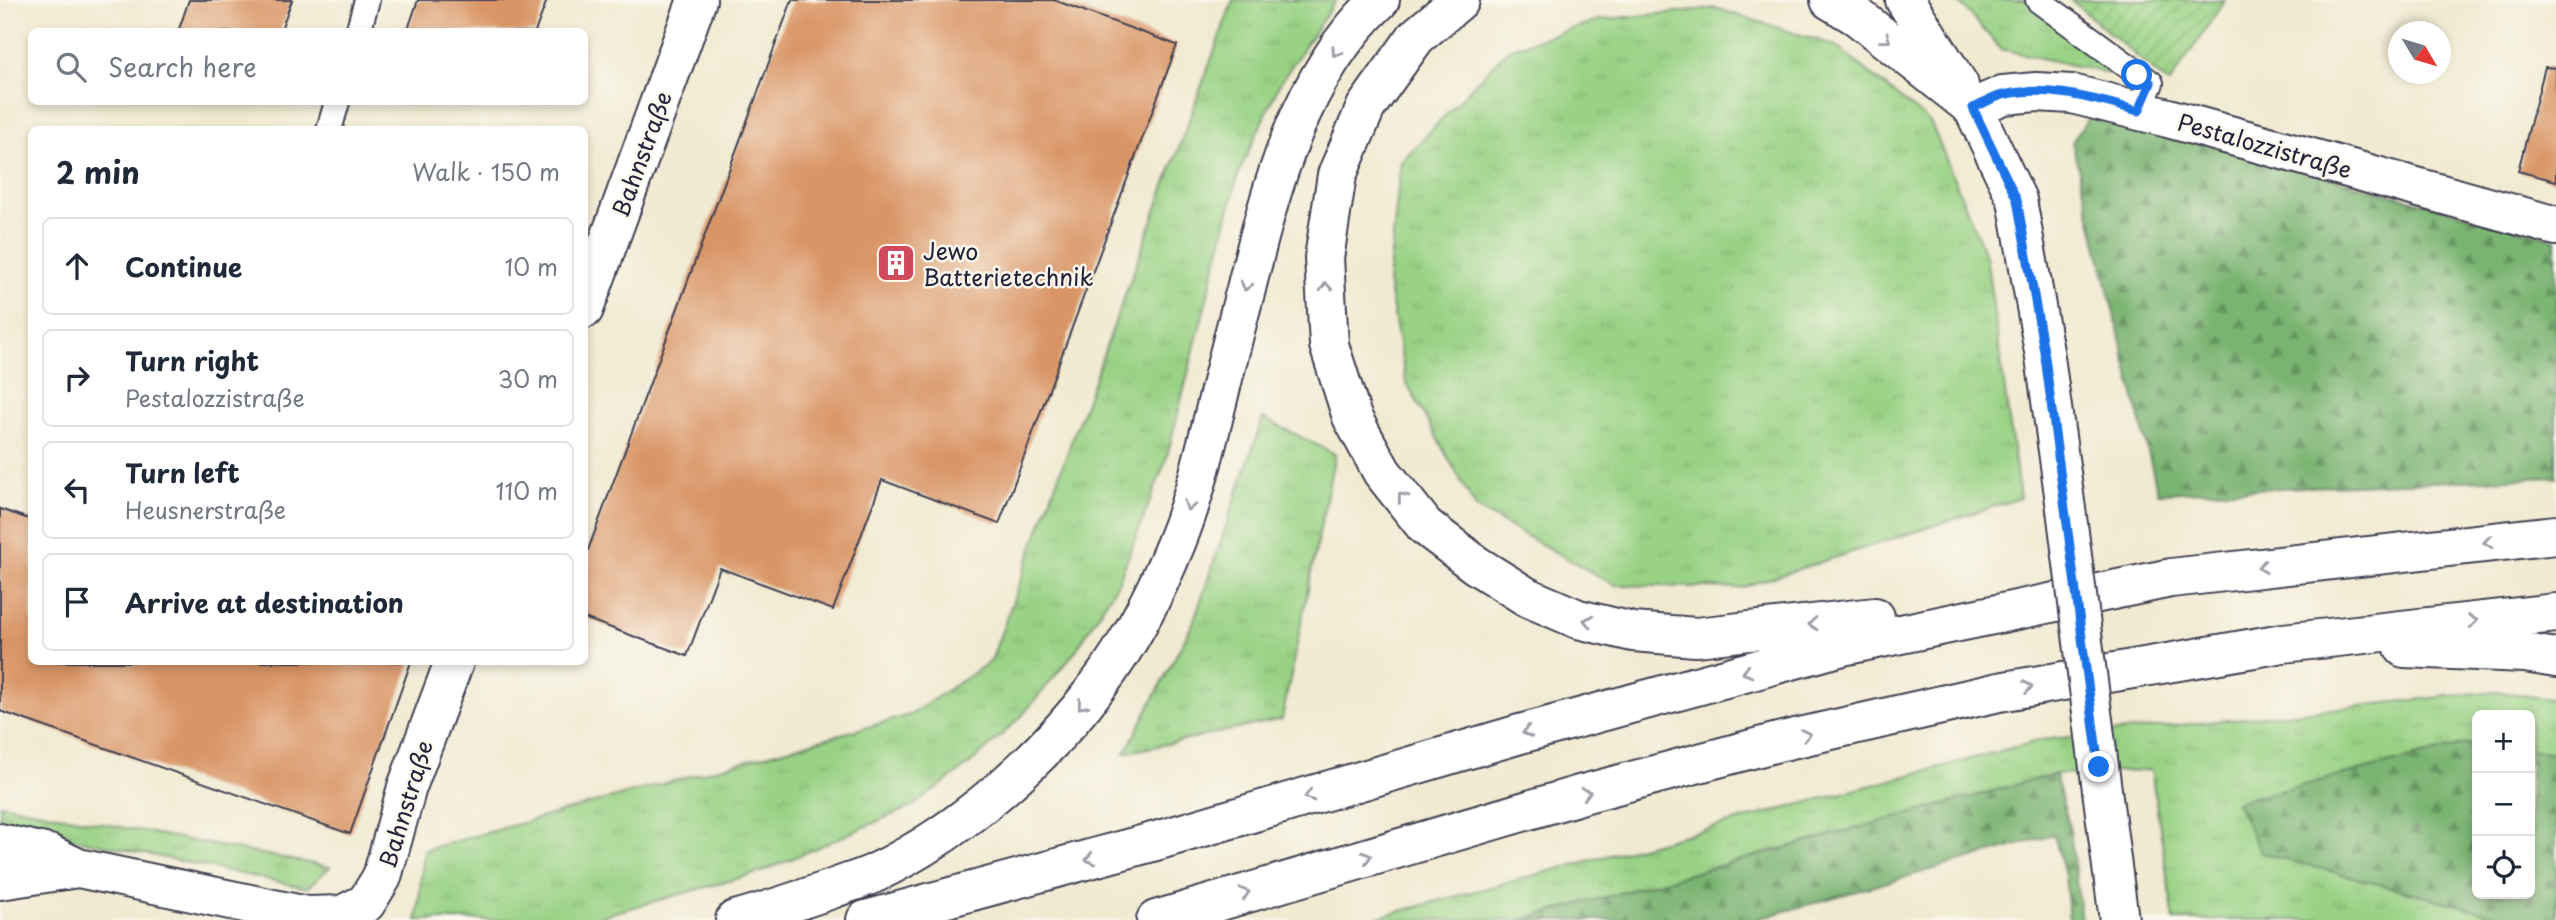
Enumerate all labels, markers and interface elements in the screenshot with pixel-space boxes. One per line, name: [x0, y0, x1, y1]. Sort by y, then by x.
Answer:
north arrow: [2388, 21, 2451, 84]
search box: [28, 28, 588, 105]
one-way arrow: [1878, 31, 1890, 44]
one-way arrow: [1332, 44, 1344, 57]
text: Search here: [108, 47, 257, 86]
icon: search: [52, 48, 90, 86]
route start: [2121, 59, 2152, 90]
street label: Bahnstraße: [602, 86, 680, 222]
street label: Pestalozzistraße: [2174, 103, 2356, 187]
text: 2 min: [56, 149, 140, 194]
text: Walk · 150 m: [412, 154, 560, 189]
place label: Jewo Batterietechnik: [923, 233, 1093, 294]
building icon: Jewo Batterietechnik: [875, 242, 917, 284]
icon: ahead: [58, 247, 96, 285]
text: Continue: [125, 247, 242, 286]
text: 10 m: [504, 249, 558, 284]
one-way arrow: [1240, 280, 1254, 292]
one-way arrow: [1318, 282, 1333, 293]
text: Turn right: [125, 341, 259, 380]
icon: right: [58, 359, 96, 397]
text: 30 m: [497, 361, 558, 396]
text: Pestalozzistraße: [125, 380, 305, 415]
text: Turn left: [125, 453, 240, 492]
icon: left: [58, 471, 96, 509]
text: 110 m: [496, 473, 558, 508]
text: Heusnerstraße: [125, 492, 286, 527]
one-way arrow: [1397, 492, 1410, 504]
one-way arrow: [1183, 500, 1197, 512]
one-way arrow: [2482, 534, 2493, 549]
one-way arrow: [2256, 560, 2268, 575]
icon: arrive: [58, 583, 96, 621]
text: Arrive at destination: [125, 583, 404, 622]
one-way arrow: [2468, 614, 2479, 629]
one-way arrow: [1582, 615, 1594, 629]
one-way arrow: [1807, 617, 1819, 632]
one-way arrow: [1741, 664, 1753, 678]
one-way arrow: [2022, 680, 2034, 695]
one-way arrow: [1077, 697, 1090, 710]
map controls: [2472, 710, 2535, 899]
button: +: [2472, 710, 2535, 773]
one-way arrow: [1521, 724, 1533, 738]
one-way arrow: [1800, 729, 1812, 744]
street label: Bahnstraße: [369, 736, 441, 872]
route end: [2083, 751, 2114, 782]
button: −: [2472, 773, 2535, 836]
one-way arrow: [1303, 787, 1315, 802]
one-way arrow: [1580, 787, 1592, 801]
button: locate: [2472, 836, 2535, 899]
one-way arrow: [1361, 850, 1373, 865]
one-way arrow: [1084, 851, 1096, 865]
one-way arrow: [1238, 887, 1251, 901]

